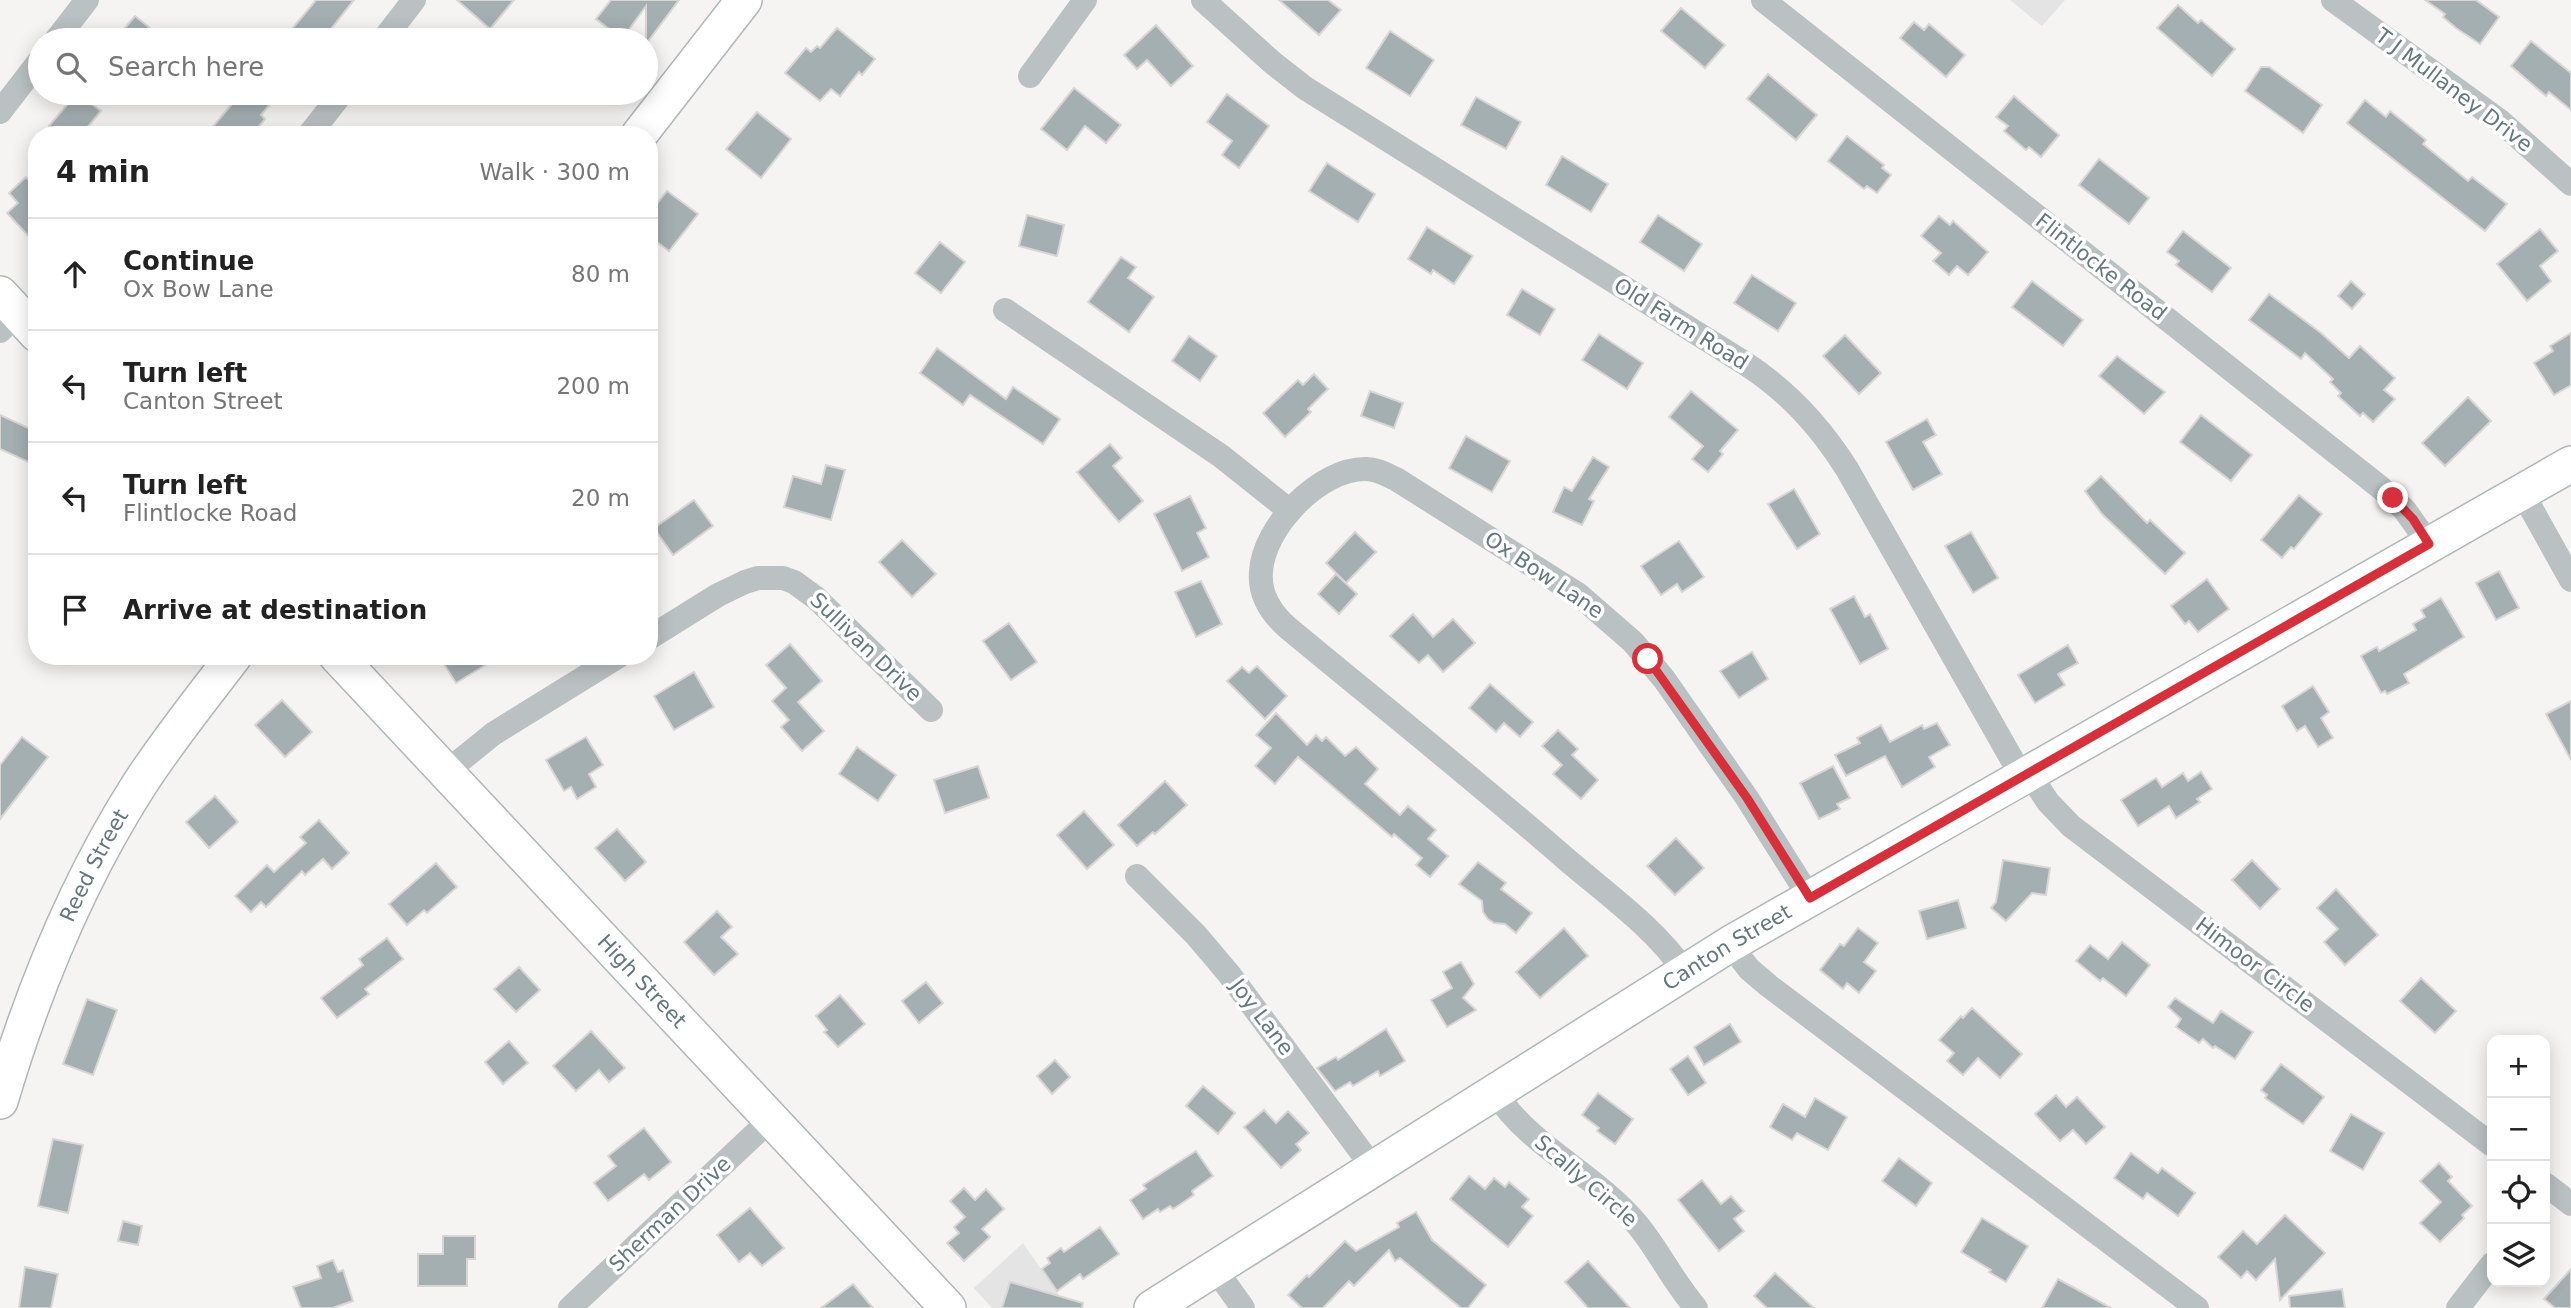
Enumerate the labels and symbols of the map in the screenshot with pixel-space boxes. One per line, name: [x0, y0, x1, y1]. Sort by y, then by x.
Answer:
street label: T J Mullaney Drive: [2370, 23, 2537, 157]
street label: Flintlocke Road: [2031, 209, 2171, 325]
street label: Old Farm Road: [1610, 273, 1752, 375]
route end: [2377, 482, 2408, 513]
street label: Ox Bow Lane: [1480, 527, 1608, 623]
street label: Sullivan Drive: [805, 588, 927, 706]
route start: [1632, 643, 1663, 674]
street label: Reed Street: [55, 805, 133, 926]
street label: Canton Street: [1658, 899, 1796, 995]
street label: Himoor Circle: [2191, 913, 2319, 1017]
street label: High Street: [593, 930, 691, 1033]
street label: Joy Lane: [1224, 973, 1298, 1060]
street label: Scally Circle: [1530, 1130, 1642, 1232]
street label: Sherman Drive: [604, 1152, 736, 1276]

